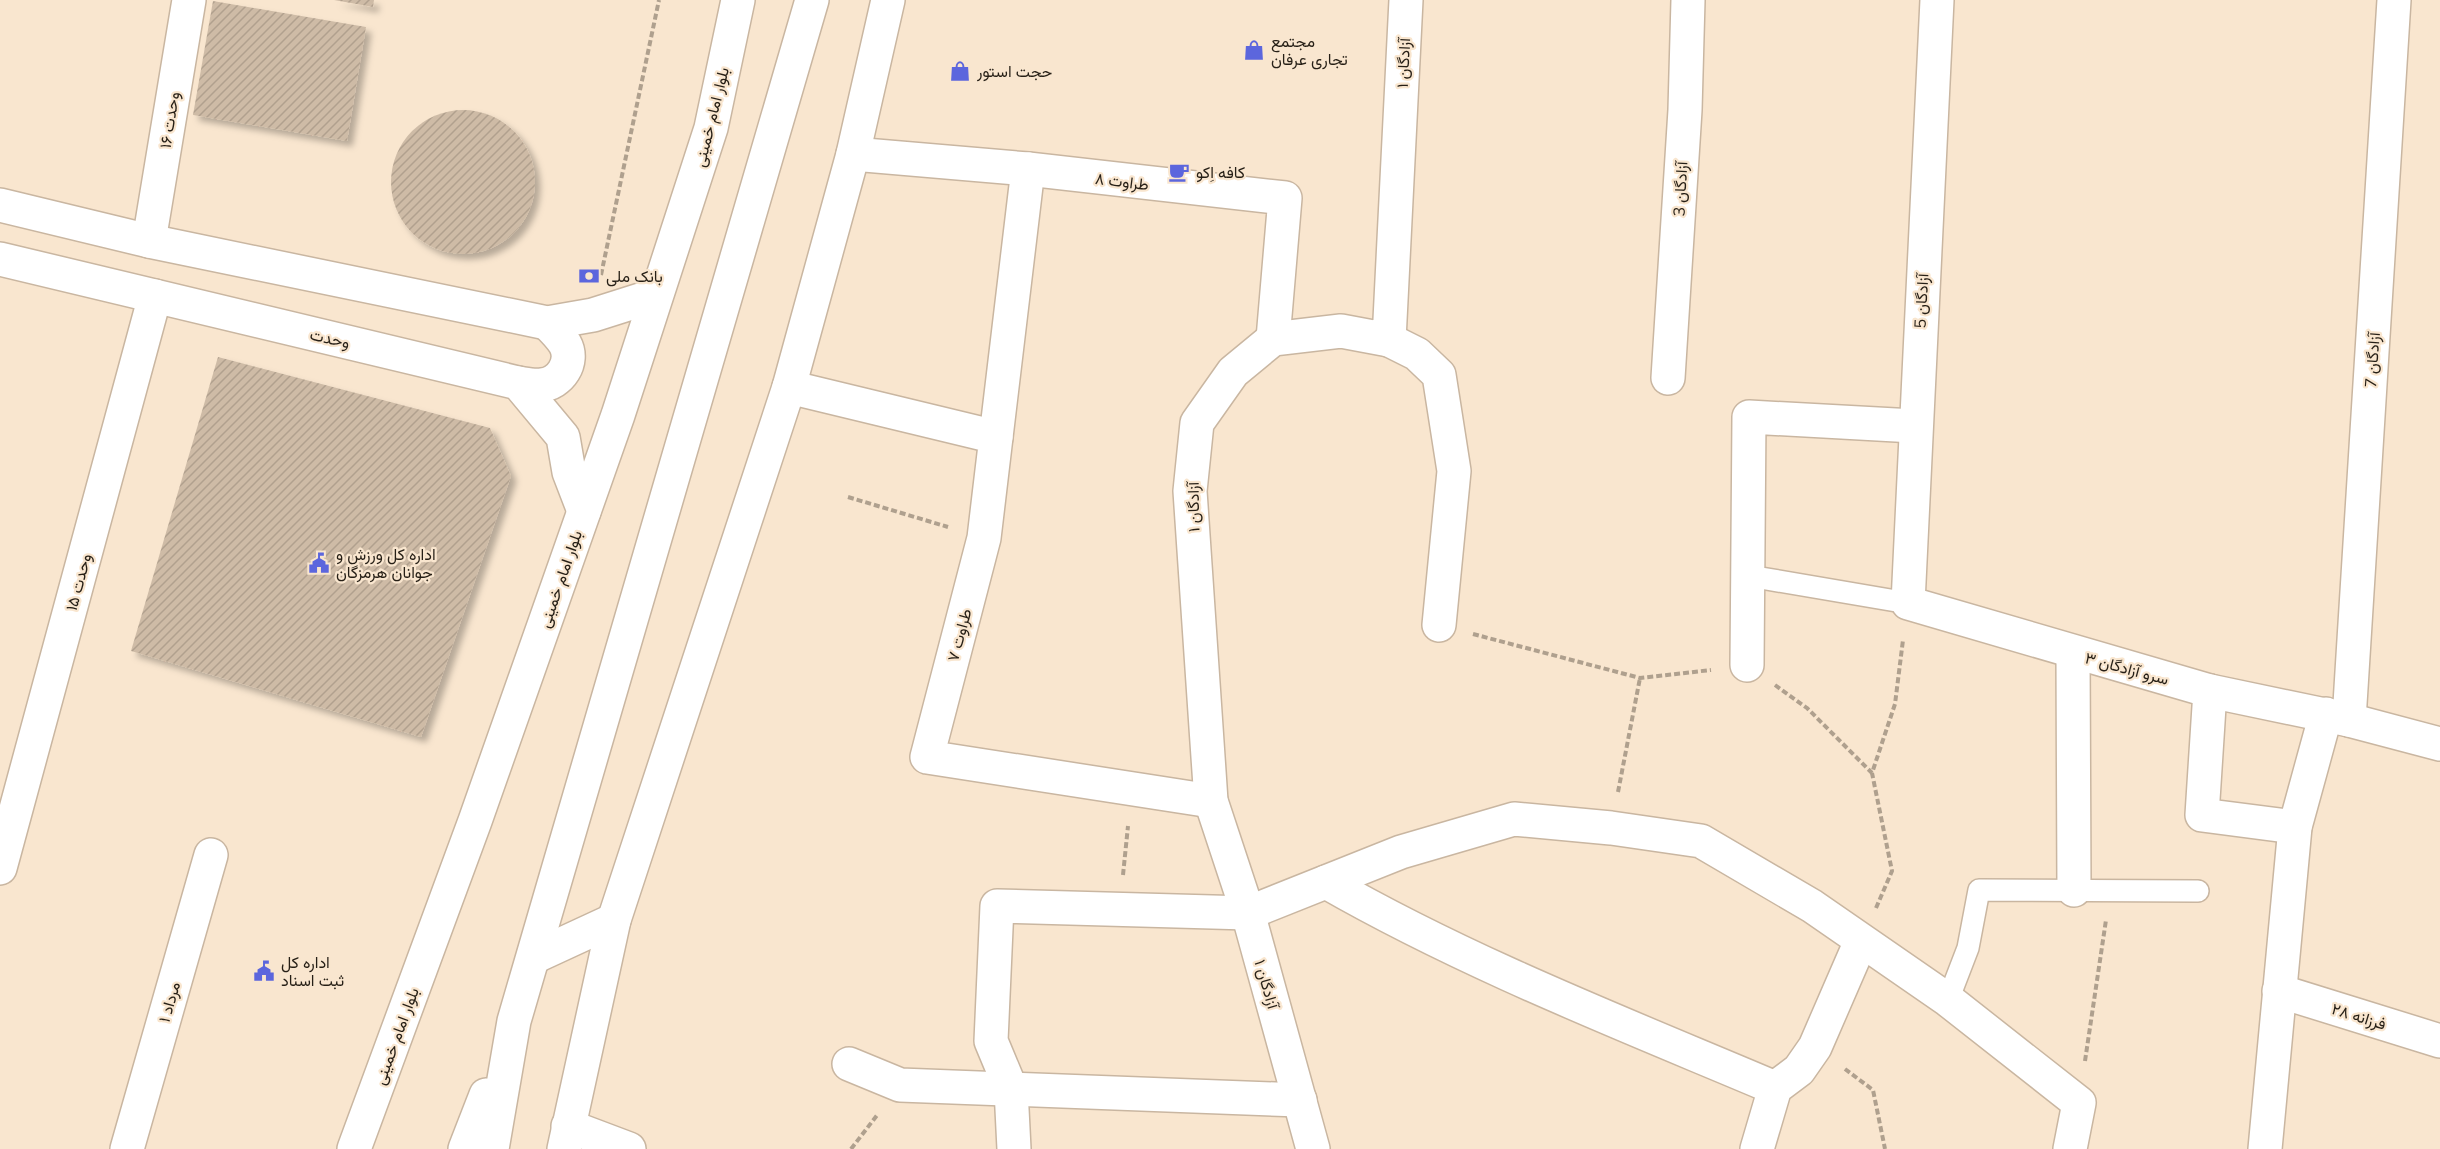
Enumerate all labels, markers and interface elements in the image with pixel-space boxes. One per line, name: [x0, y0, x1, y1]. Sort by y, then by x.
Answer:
place label: مجتمع تجاری عرفان: [1271, 31, 1348, 70]
street label: آزادگان ۱: [1392, 36, 1415, 89]
shop icon: مجتمع تجاری عرفان: [1242, 38, 1266, 62]
shop icon: حجت استور: [948, 59, 972, 83]
place label: حجت استور: [976, 61, 1053, 82]
street label: بلوار امام خمینی: [689, 65, 734, 169]
street label: وحدت ۱۶: [155, 90, 184, 150]
cafe icon: کافه اِکو: [1167, 160, 1191, 184]
street label: آزادگان 3: [1669, 160, 1692, 217]
place label: کافه اِکو: [1196, 162, 1245, 183]
street label: طراوت ۸: [1094, 168, 1150, 195]
bank icon: بانک ملی: [577, 264, 601, 288]
place label: بانک ملی: [606, 266, 663, 287]
street label: آزادگان 5: [1910, 272, 1933, 329]
street label: وحدت: [308, 324, 352, 353]
street label: آزادگان 7: [2360, 330, 2385, 388]
street label: آزادگان ۱: [1183, 480, 1204, 532]
street label: بلوار امام خمینی: [534, 528, 587, 631]
place label: اداره کل ورزش و جوانان هرمزگان: [336, 544, 436, 583]
street label: وحدت ۱۵: [61, 551, 96, 613]
public building icon: اداره کل ورزش و جوانان هرمزگان: [307, 551, 331, 575]
street label: طراوت ۷: [942, 606, 977, 664]
street label: سرو آزادگان ۳: [2083, 647, 2171, 690]
place label: اداره کل ثبت اسناد: [281, 952, 344, 990]
street label: آزادگان ۱: [1250, 957, 1284, 1012]
public building icon: اداره کل ثبت اسناد: [252, 959, 276, 983]
street label: مرداد ۱: [154, 979, 185, 1025]
street label: بلوار امام خمینی: [369, 985, 424, 1088]
street label: فرزانه ۲۸: [2329, 998, 2389, 1035]

